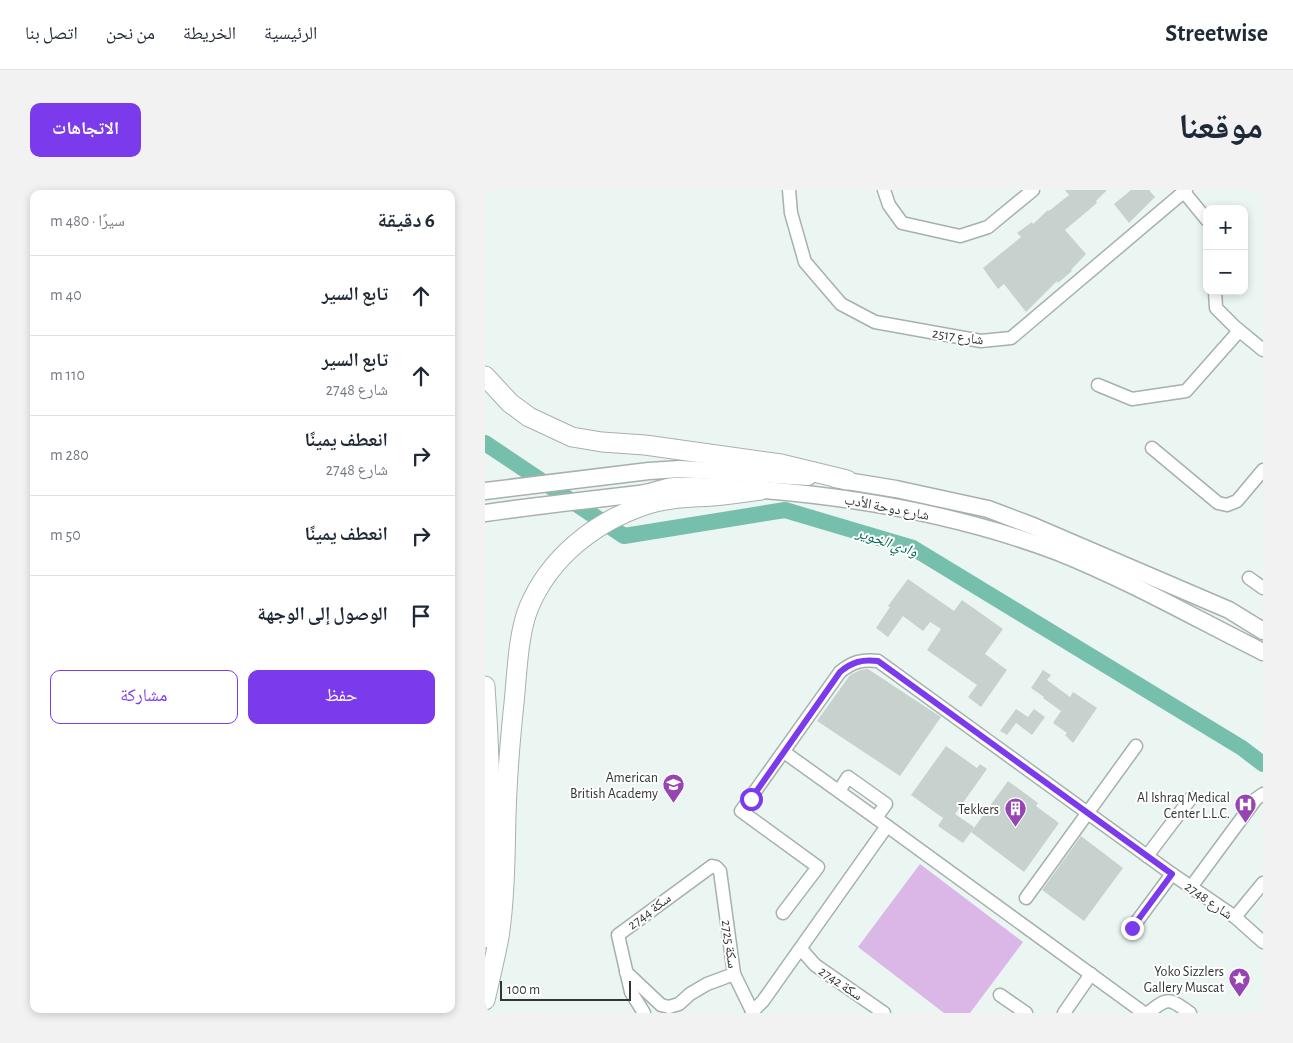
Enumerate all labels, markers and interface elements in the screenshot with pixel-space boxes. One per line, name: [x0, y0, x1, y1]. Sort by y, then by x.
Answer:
text: Streetwise: [1165, 22, 1268, 46]
text: اتصل بنا: [25, 25, 78, 43]
text: من نحن: [106, 25, 155, 43]
text: الخريطة: [183, 25, 236, 43]
text: الرئيسية: [264, 25, 317, 43]
button: الاتجاهات: [30, 103, 141, 157]
text: موقعنا: [1178, 110, 1263, 145]
map controls: [1203, 205, 1248, 295]
button: +: [1203, 205, 1248, 250]
text: 6 دقيقة: [378, 210, 435, 231]
text: سيرًا · 480 m: [50, 213, 125, 229]
button: −: [1203, 250, 1248, 295]
icon: ahead: [407, 282, 435, 310]
text: تابع السير: [322, 285, 388, 304]
text: 40 m: [50, 287, 82, 303]
street label: 2517 شارع: [931, 326, 984, 350]
text: تابع السير: [322, 351, 388, 370]
icon: ahead: [407, 362, 435, 390]
text: 110 m: [50, 367, 85, 383]
text: شارع 2748: [326, 382, 388, 398]
text: انعطف يمينًا: [305, 431, 388, 450]
icon: right: [407, 442, 435, 470]
text: 280 m: [50, 447, 89, 463]
text: شارع 2748: [326, 462, 388, 478]
street label: شارع دوحة الأدب: [843, 493, 930, 525]
icon: right: [407, 522, 435, 550]
text: انعطف يمينًا: [305, 525, 388, 544]
water label: وادي الخوير: [852, 525, 919, 563]
text: 50 m: [50, 527, 81, 543]
icon: arrive: [407, 602, 435, 630]
text: الوصول إلى الوجهة: [257, 605, 388, 624]
button: مشاركة: [50, 670, 238, 724]
button: حفظ: [248, 670, 435, 724]
place label: American British Academy: [570, 771, 658, 801]
school or university icon: American British Academy: [662, 773, 686, 804]
route start: [740, 788, 763, 811]
place label: Al Ishraq Medical Center L.L.C.: [1137, 791, 1230, 821]
hospital icon: Al Ishraq Medical Center L.L.C.: [1234, 793, 1258, 824]
building icon: Tekkers: [1003, 797, 1027, 828]
place label: Tekkers: [958, 803, 999, 817]
street label: شارع 2748: [1181, 879, 1235, 924]
street label: سكة 2744: [625, 891, 674, 932]
route end: [1121, 917, 1144, 940]
street label: سكة 2725: [719, 919, 739, 969]
street label: سكة 2742: [816, 964, 865, 1003]
place label: Yoko Sizzlers Gallery Muscat: [1144, 965, 1225, 995]
place icon: Yoko Sizzlers Gallery Muscat: [1228, 967, 1252, 998]
scale bar: [500, 978, 631, 1001]
text: 100 m: [507, 983, 540, 997]

